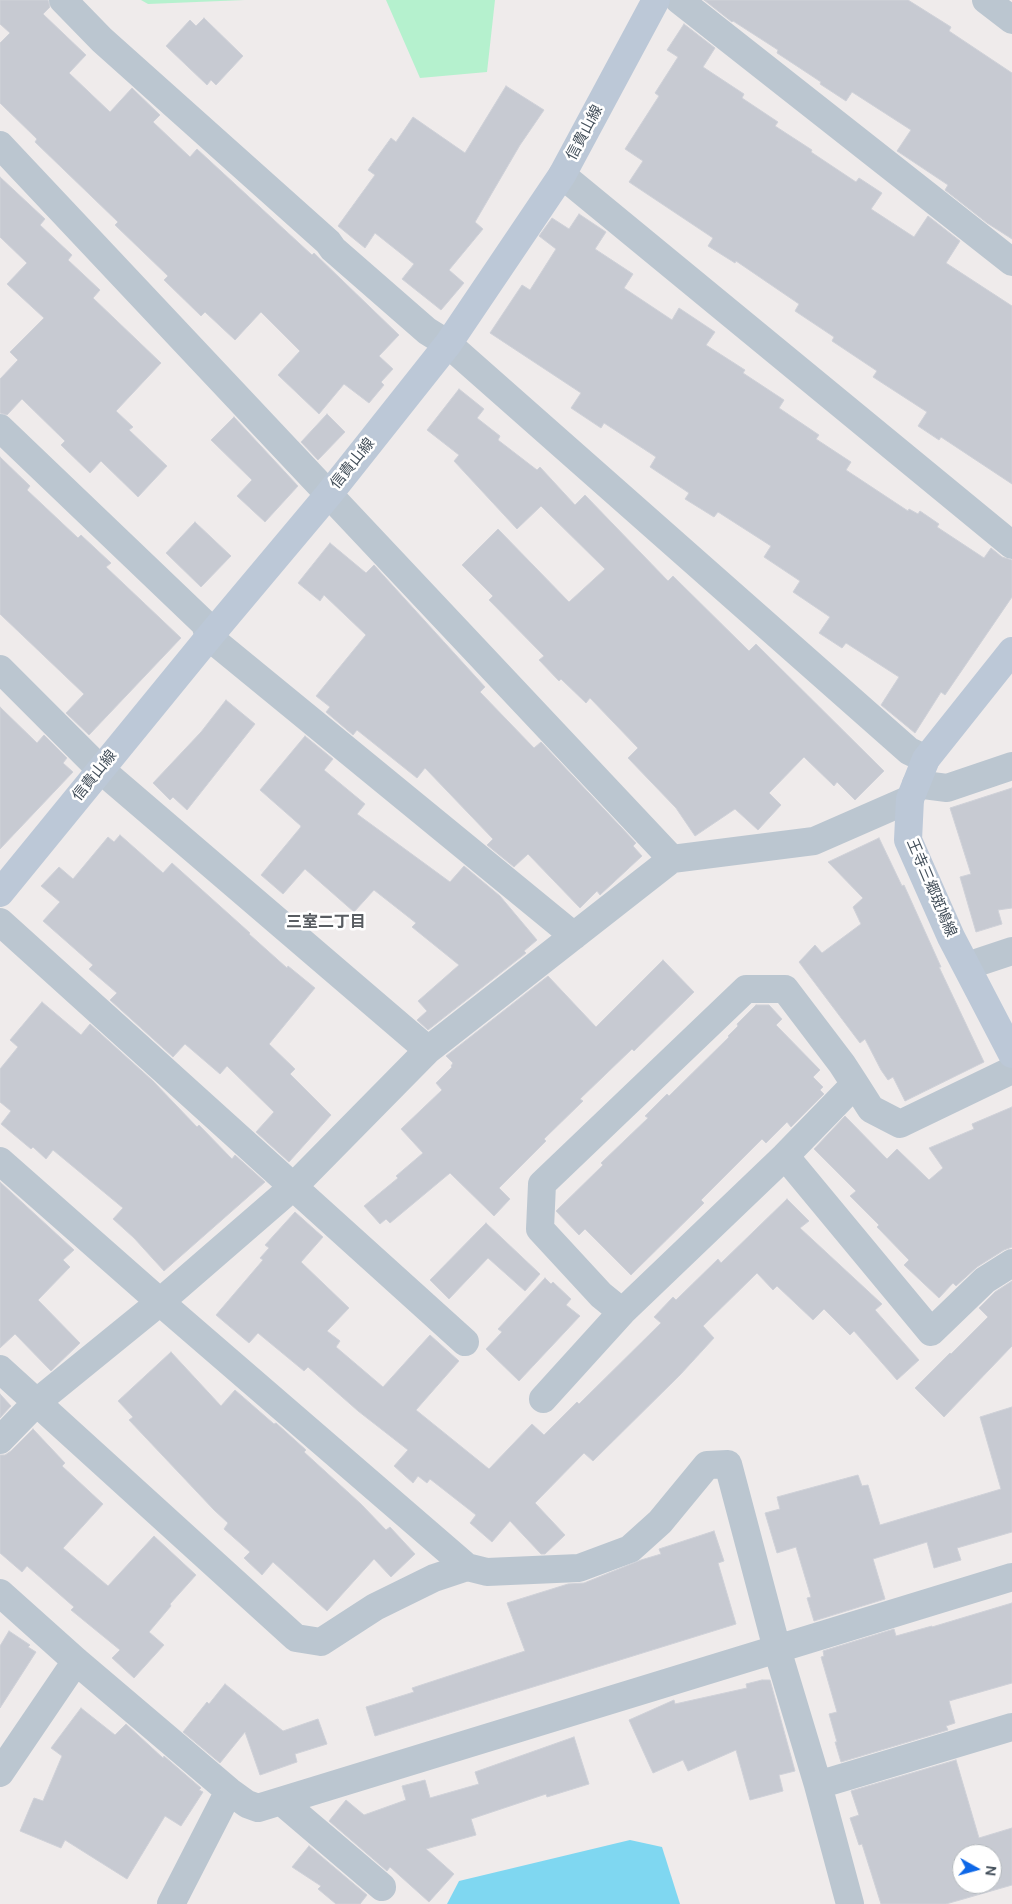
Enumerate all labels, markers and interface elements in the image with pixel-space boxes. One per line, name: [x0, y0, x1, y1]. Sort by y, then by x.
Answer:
street label: 信貴山線: [563, 102, 607, 164]
street label: 信貴山線: [327, 435, 379, 493]
street label: 信貴山線: [69, 747, 121, 805]
street label: 王寺三郷斑鳩線: [902, 836, 960, 940]
district label: 三室二丁目: [286, 913, 366, 933]
north arrow: [952, 1844, 1002, 1894]
text: N: [981, 1865, 1000, 1877]

